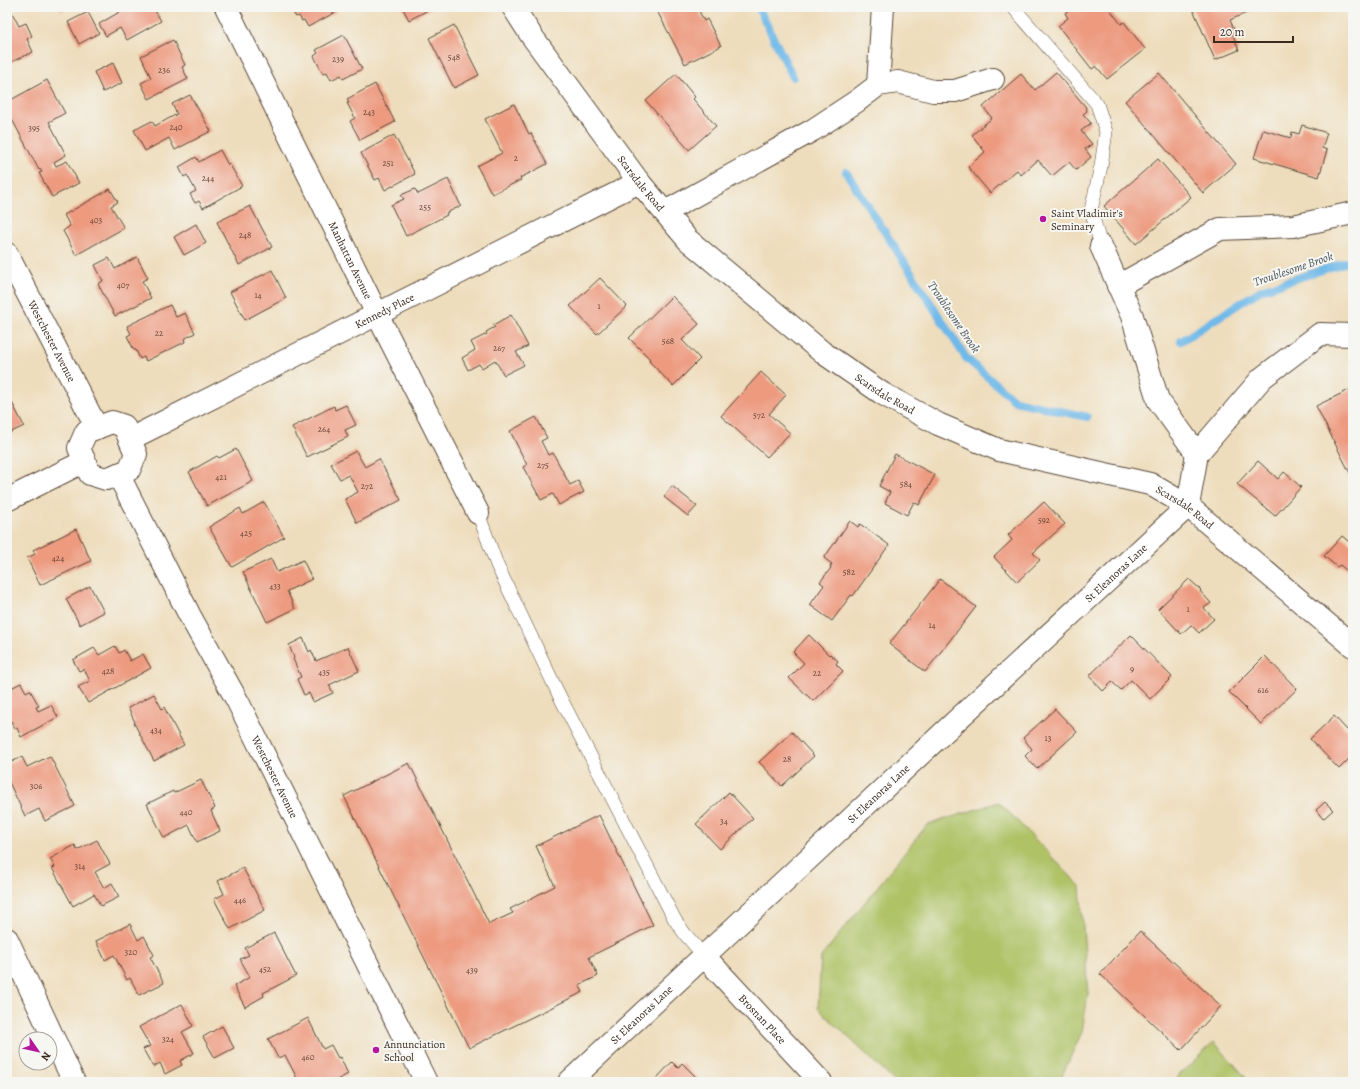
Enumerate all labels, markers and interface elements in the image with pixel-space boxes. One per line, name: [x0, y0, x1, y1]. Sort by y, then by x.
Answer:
scale bar: [1214, 18, 1293, 44]
text: 20 m: [1220, 24, 1244, 40]
house number: 548: [448, 51, 460, 63]
house number: 239: [332, 53, 344, 65]
house number: 236: [158, 64, 170, 76]
house number: 243: [363, 106, 375, 118]
house number: 240: [169, 121, 183, 133]
house number: 395: [28, 122, 40, 134]
house number: 2: [514, 152, 519, 164]
street label: Scarsdale Road: [614, 152, 668, 215]
house number: 251: [382, 157, 394, 169]
house number: 244: [202, 172, 214, 184]
house number: 255: [419, 201, 431, 213]
place label: Saint Vladimir's Seminary: [1051, 206, 1123, 234]
house number: 403: [90, 214, 103, 226]
marker: Saint Vladimir's Seminary: [1038, 214, 1048, 224]
street label: Manhattan Avenue: [325, 219, 376, 301]
house number: 248: [239, 229, 251, 241]
water label: Troublesome Brook: [1251, 248, 1336, 290]
water label: Troublesome Brook: [924, 278, 984, 357]
house number: 407: [117, 279, 130, 291]
house number: 14: [254, 289, 262, 301]
street label: Kennedy Place: [352, 289, 417, 332]
street label: Westchester Avenue: [24, 297, 79, 385]
house number: 1: [597, 300, 601, 312]
house number: 22: [155, 327, 164, 339]
house number: 568: [662, 335, 674, 347]
house number: 267: [493, 342, 505, 354]
street label: Scarsdale Road: [852, 370, 918, 418]
house number: 572: [753, 409, 766, 421]
house number: 264: [318, 423, 330, 435]
house number: 275: [537, 459, 549, 471]
house number: 421: [215, 471, 227, 483]
house number: 584: [900, 478, 912, 490]
house number: 272: [361, 480, 374, 492]
street label: Scarsdale Road: [1153, 482, 1217, 532]
house number: 592: [1038, 514, 1051, 526]
house number: 425: [240, 527, 252, 539]
street label: St Eleanoras Lane: [1081, 540, 1150, 606]
house number: 424: [52, 552, 64, 564]
house number: 582: [843, 566, 856, 578]
house number: 433: [269, 580, 281, 592]
house number: 1: [1186, 603, 1190, 615]
house number: 14: [928, 619, 936, 631]
house number: 9: [1130, 663, 1134, 675]
house number: 428: [102, 665, 114, 677]
house number: 435: [318, 666, 330, 678]
house number: 22: [813, 667, 822, 679]
house number: 616: [1257, 684, 1269, 696]
house number: 434: [150, 724, 162, 736]
street label: Westchester Avenue: [248, 732, 302, 820]
house number: 13: [1045, 732, 1052, 744]
house number: 28: [783, 753, 791, 765]
street label: St Eleanoras Lane: [844, 761, 913, 826]
house number: 306: [30, 780, 42, 792]
house number: 440: [180, 806, 193, 818]
house number: 34: [720, 815, 728, 827]
house number: 314: [75, 860, 85, 872]
house number: 446: [234, 894, 246, 906]
house number: 320: [125, 946, 138, 958]
house number: 452: [259, 963, 272, 975]
house number: 439: [466, 964, 478, 976]
street label: St Eleanoras Lane: [607, 982, 676, 1047]
street label: Brosnan Place: [736, 991, 790, 1047]
north arrow: [18, 1031, 58, 1071]
house number: 324: [162, 1033, 174, 1045]
place label: Annunciation School: [383, 1037, 445, 1065]
marker: Annunciation School: [371, 1045, 381, 1055]
text: N: [37, 1049, 54, 1064]
house number: 460: [301, 1051, 315, 1063]

